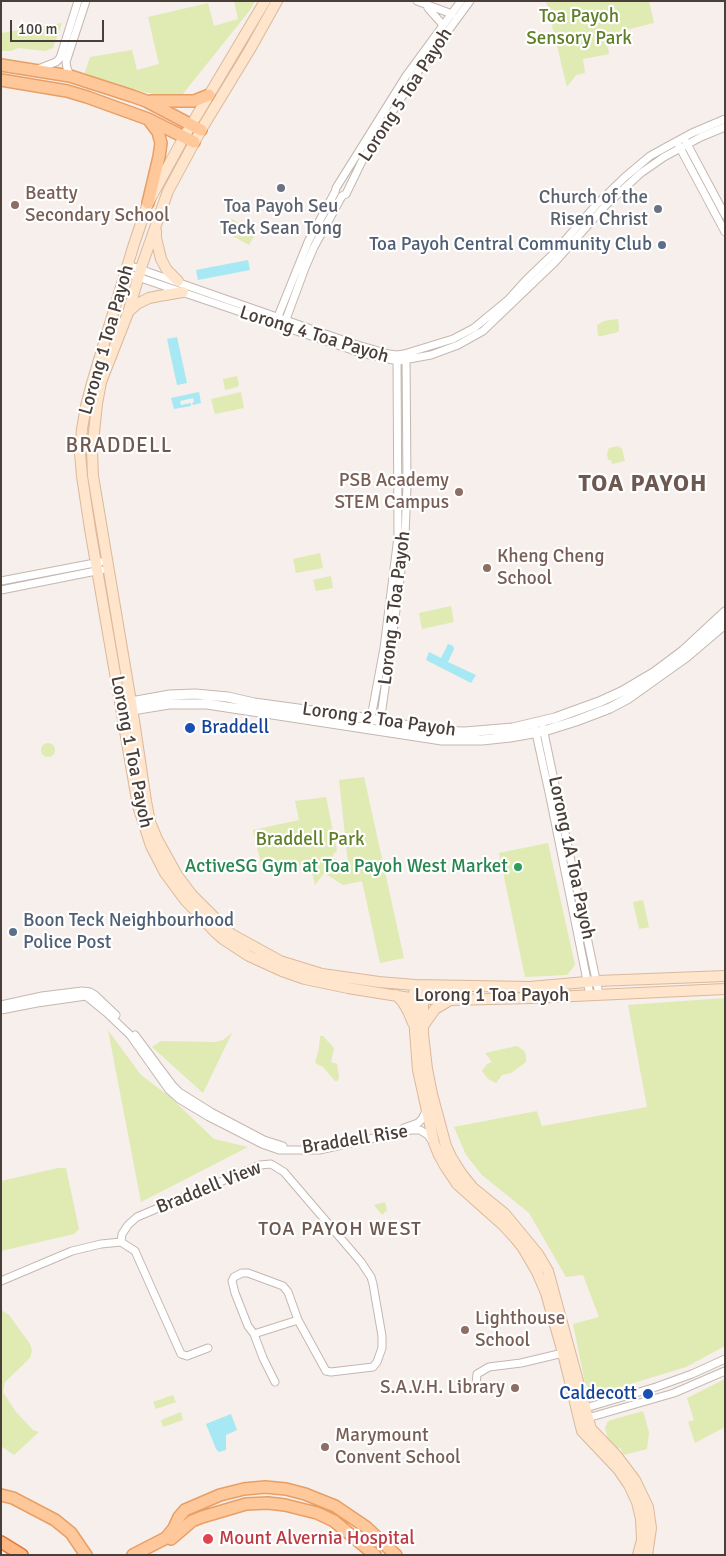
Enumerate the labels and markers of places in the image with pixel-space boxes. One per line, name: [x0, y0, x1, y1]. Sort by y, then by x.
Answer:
marker: Toa Payoh Seu Teck Sean Tong: [275, 182, 287, 194]
place label: Beatty Secondary School: [25, 183, 170, 227]
place label: Church of the Risen Christ: [539, 187, 648, 231]
place label: Toa Payoh Seu Teck Sean Tong: [220, 196, 342, 240]
marker: Beatty Secondary School: [9, 199, 21, 211]
marker: Church of the Risen Christ: [652, 203, 664, 215]
place label: Toa Payoh Central Community Club: [369, 234, 652, 256]
marker: Toa Payoh Central Community Club: [656, 239, 668, 251]
place label: PSB Academy STEM Campus: [334, 470, 449, 514]
marker: PSB Academy STEM Campus: [453, 486, 465, 498]
place label: Kheng Cheng School: [497, 546, 604, 590]
marker: Kheng Cheng School: [481, 562, 493, 574]
place label: Braddell: [201, 717, 269, 739]
marker: Braddell: [183, 721, 197, 735]
place label: ActiveSG Gym at Toa Payoh West Market: [185, 856, 508, 878]
marker: ActiveSG Gym at Toa Payoh West Market: [512, 861, 524, 873]
place label: Boon Teck Neighbourhood Police Post: [23, 910, 234, 954]
marker: Boon Teck Neighbourhood Police Post: [7, 926, 19, 938]
place label: Lighthouse School: [475, 1308, 565, 1352]
marker: Lighthouse School: [459, 1324, 471, 1336]
place label: S.A.V.H. Library: [380, 1377, 505, 1399]
marker: S.A.V.H. Library: [509, 1382, 521, 1394]
place label: Caldecott: [559, 1383, 637, 1405]
marker: Caldecott: [641, 1387, 655, 1401]
place label: Marymount Convent School: [335, 1425, 461, 1469]
marker: Marymount Convent School: [319, 1441, 331, 1453]
place label: Mount Alvernia Hospital: [219, 1528, 415, 1550]
marker: Mount Alvernia Hospital: [201, 1532, 215, 1546]

